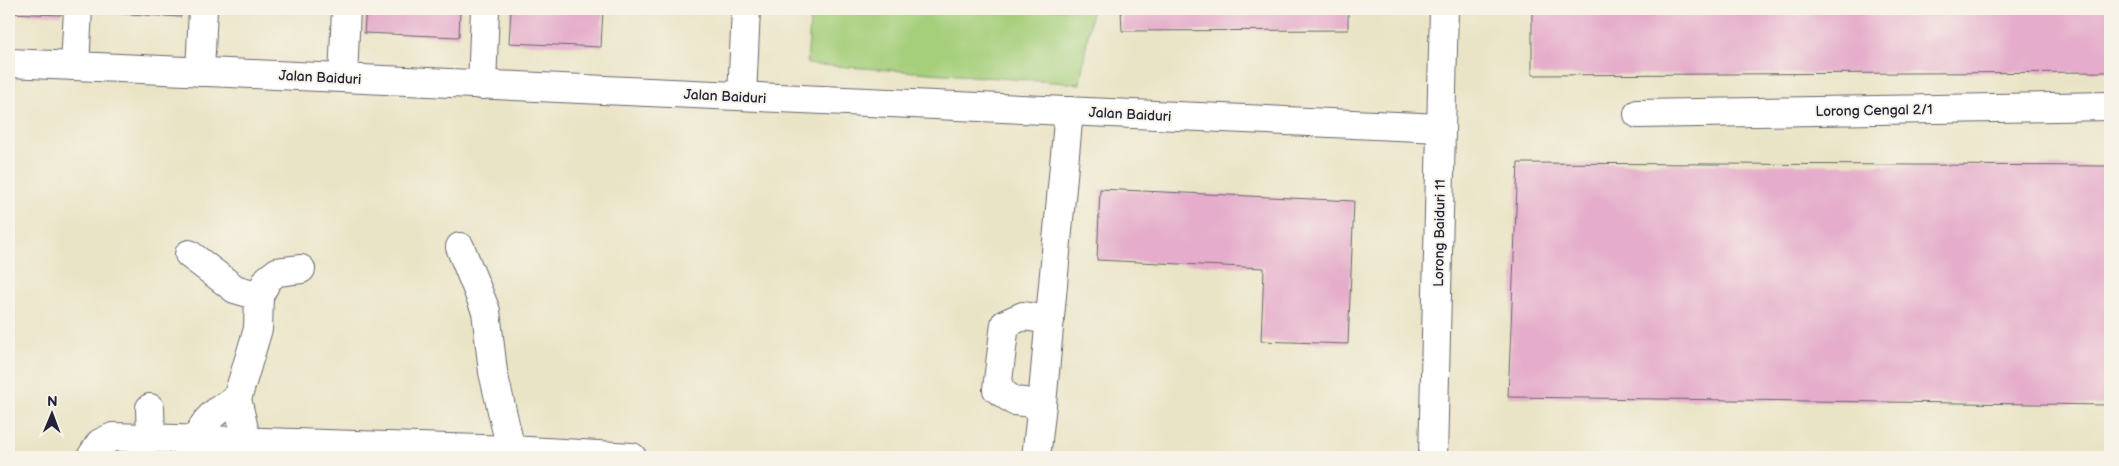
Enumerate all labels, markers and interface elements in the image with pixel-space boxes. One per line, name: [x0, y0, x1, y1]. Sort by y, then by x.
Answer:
street label: Jalan Baiduri: [278, 67, 362, 88]
street label: Jalan Baiduri: [683, 86, 767, 107]
street label: Lorong Cengal 2/1: [1815, 101, 1933, 120]
street label: Jalan Baiduri: [1088, 104, 1172, 125]
street label: Lorong Baiduri 11: [1430, 179, 1449, 287]
north arrow: [28, 388, 78, 438]
text: N: [47, 393, 58, 410]

